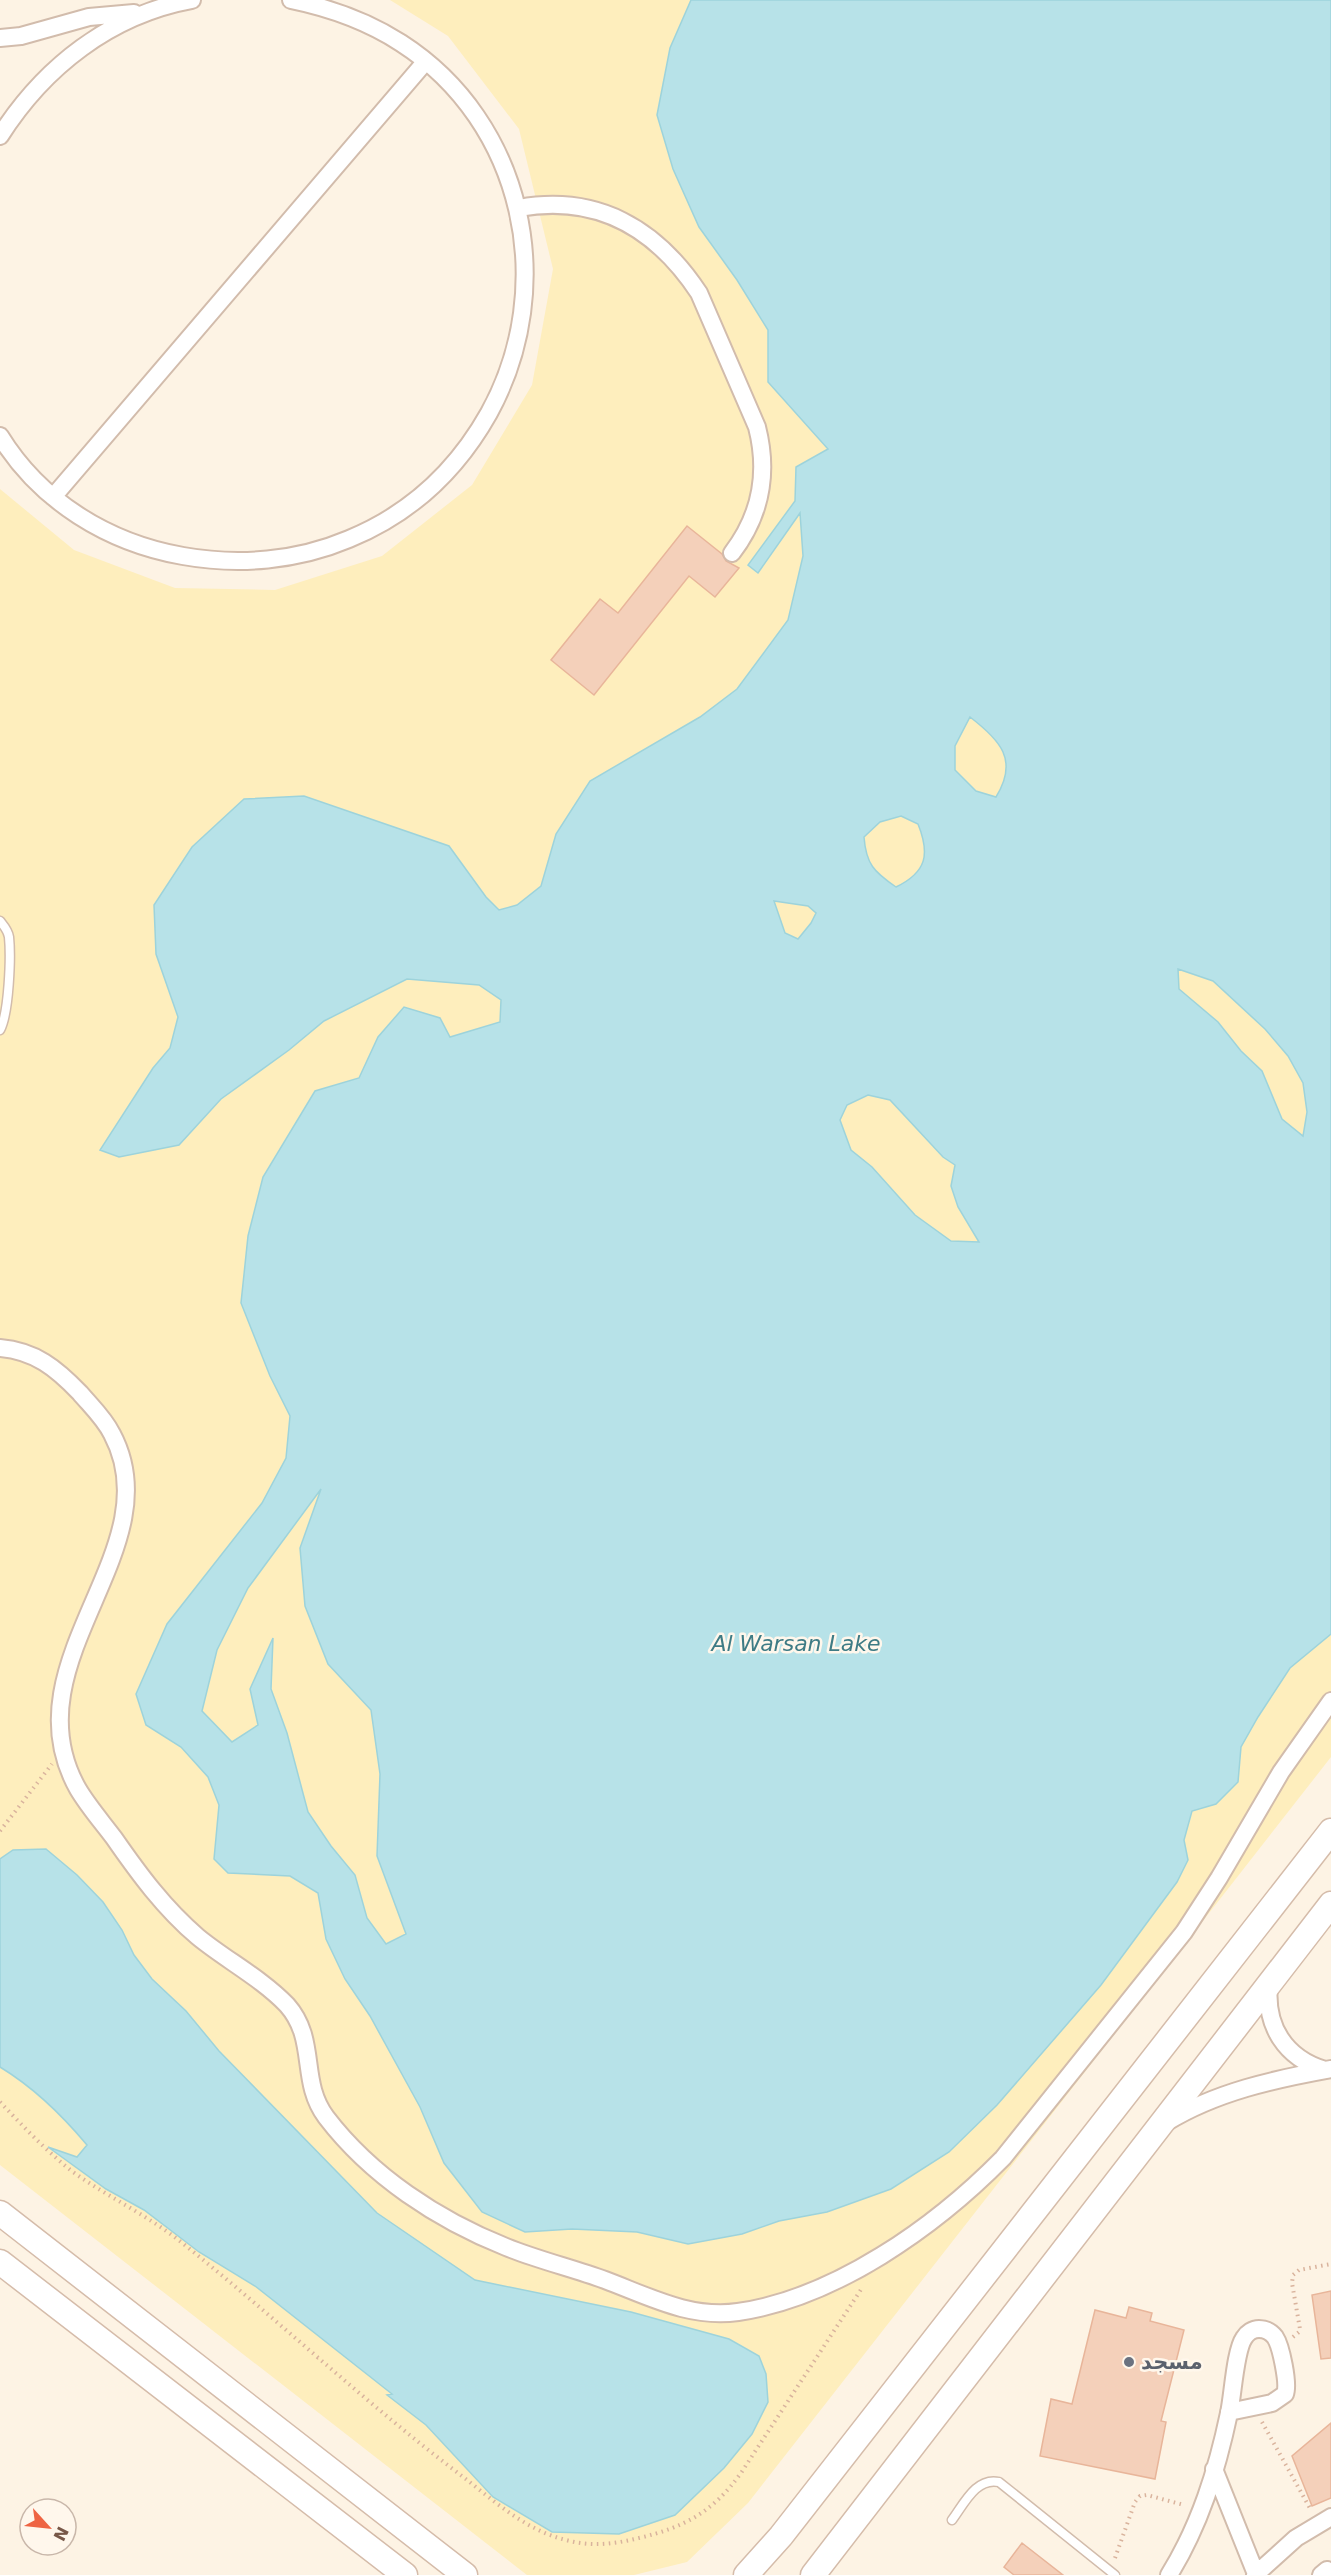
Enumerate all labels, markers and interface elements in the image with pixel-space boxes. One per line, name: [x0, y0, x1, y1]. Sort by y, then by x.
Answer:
water label: Al Warsan Lake: [709, 1631, 881, 1656]
place label: مسجد: [1141, 2350, 1203, 2374]
marker: مسجد: [1122, 2355, 1136, 2369]
north arrow: [18, 2497, 78, 2557]
text: N: [49, 2523, 72, 2544]

